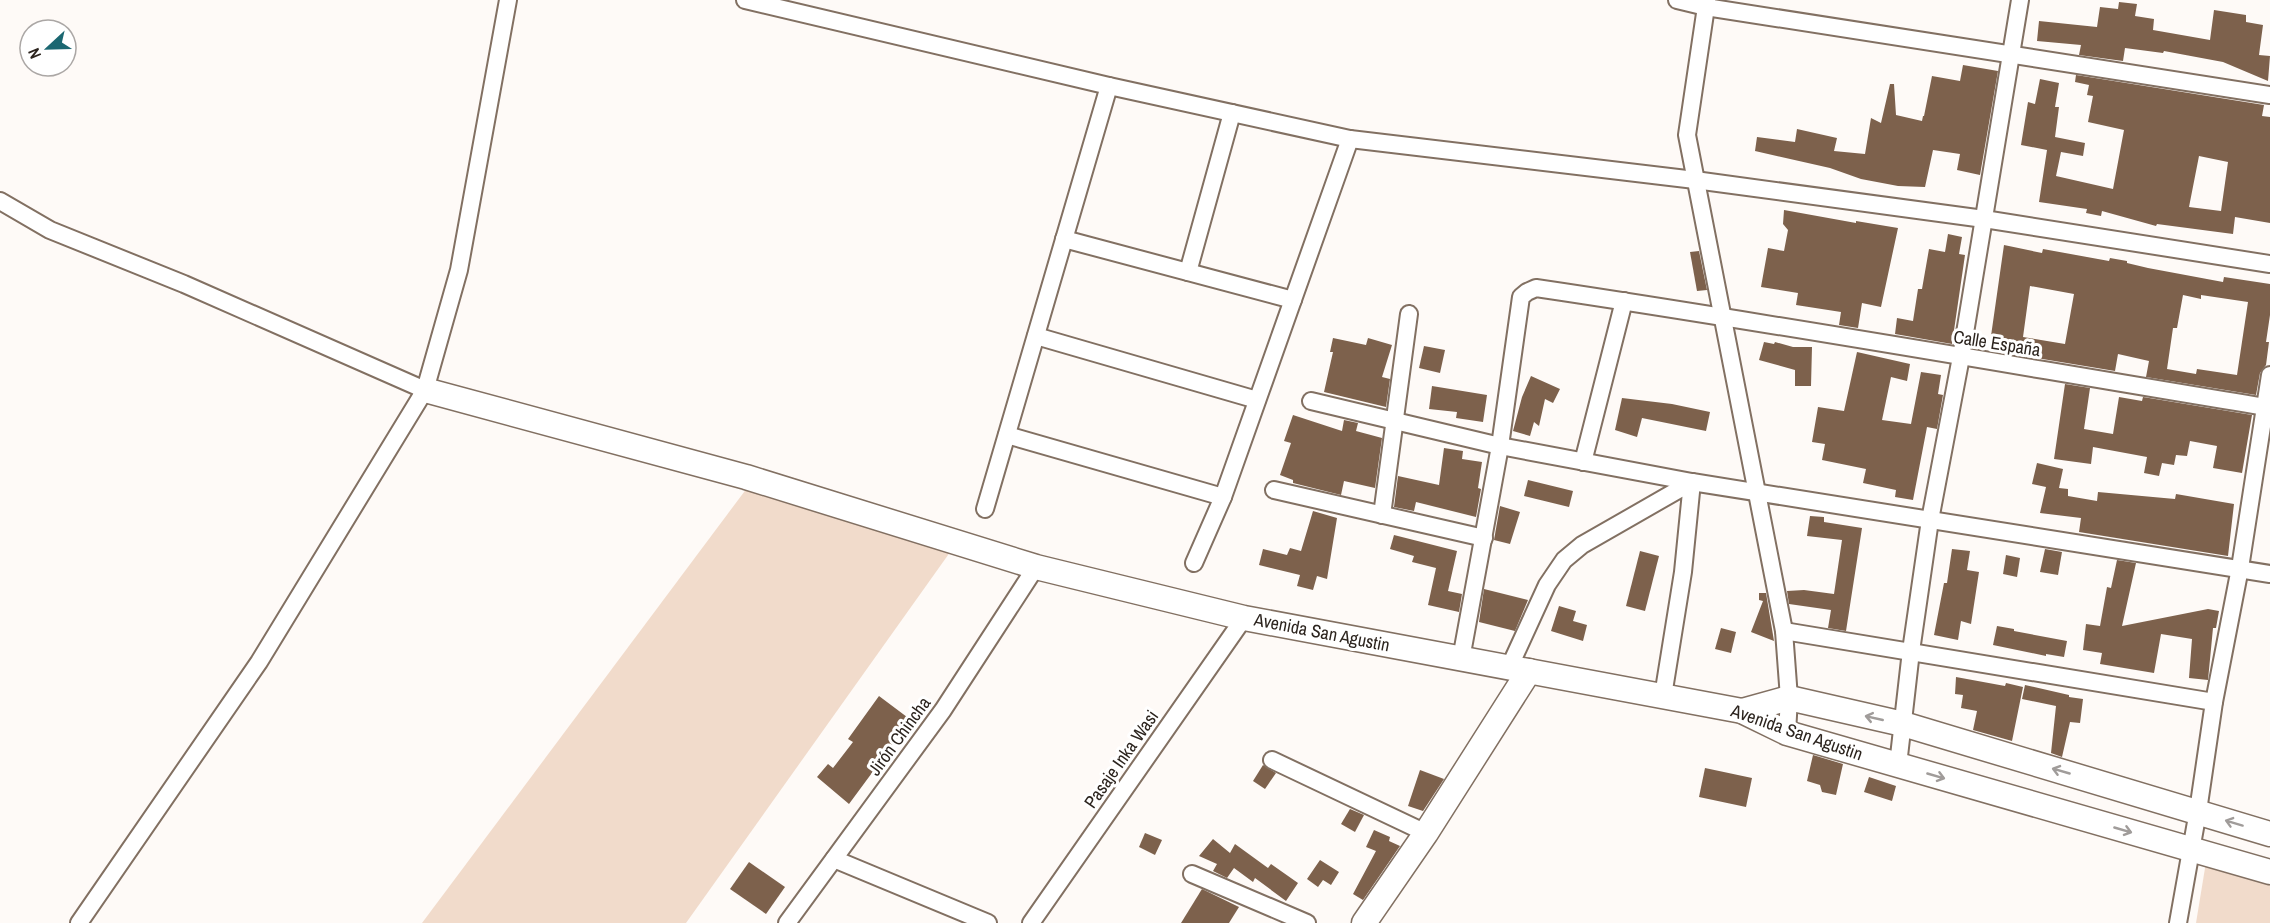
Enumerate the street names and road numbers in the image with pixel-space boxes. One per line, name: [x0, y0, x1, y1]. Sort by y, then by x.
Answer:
street label: Calle España: [1952, 324, 2042, 362]
street label: Avenida San Agustin: [1251, 606, 1392, 657]
street label: Jirón Chincha: [862, 691, 936, 781]
street label: Avenida San Agustin: [1727, 697, 1866, 766]
street label: Pasaje Inka Wasi: [1078, 705, 1164, 813]

